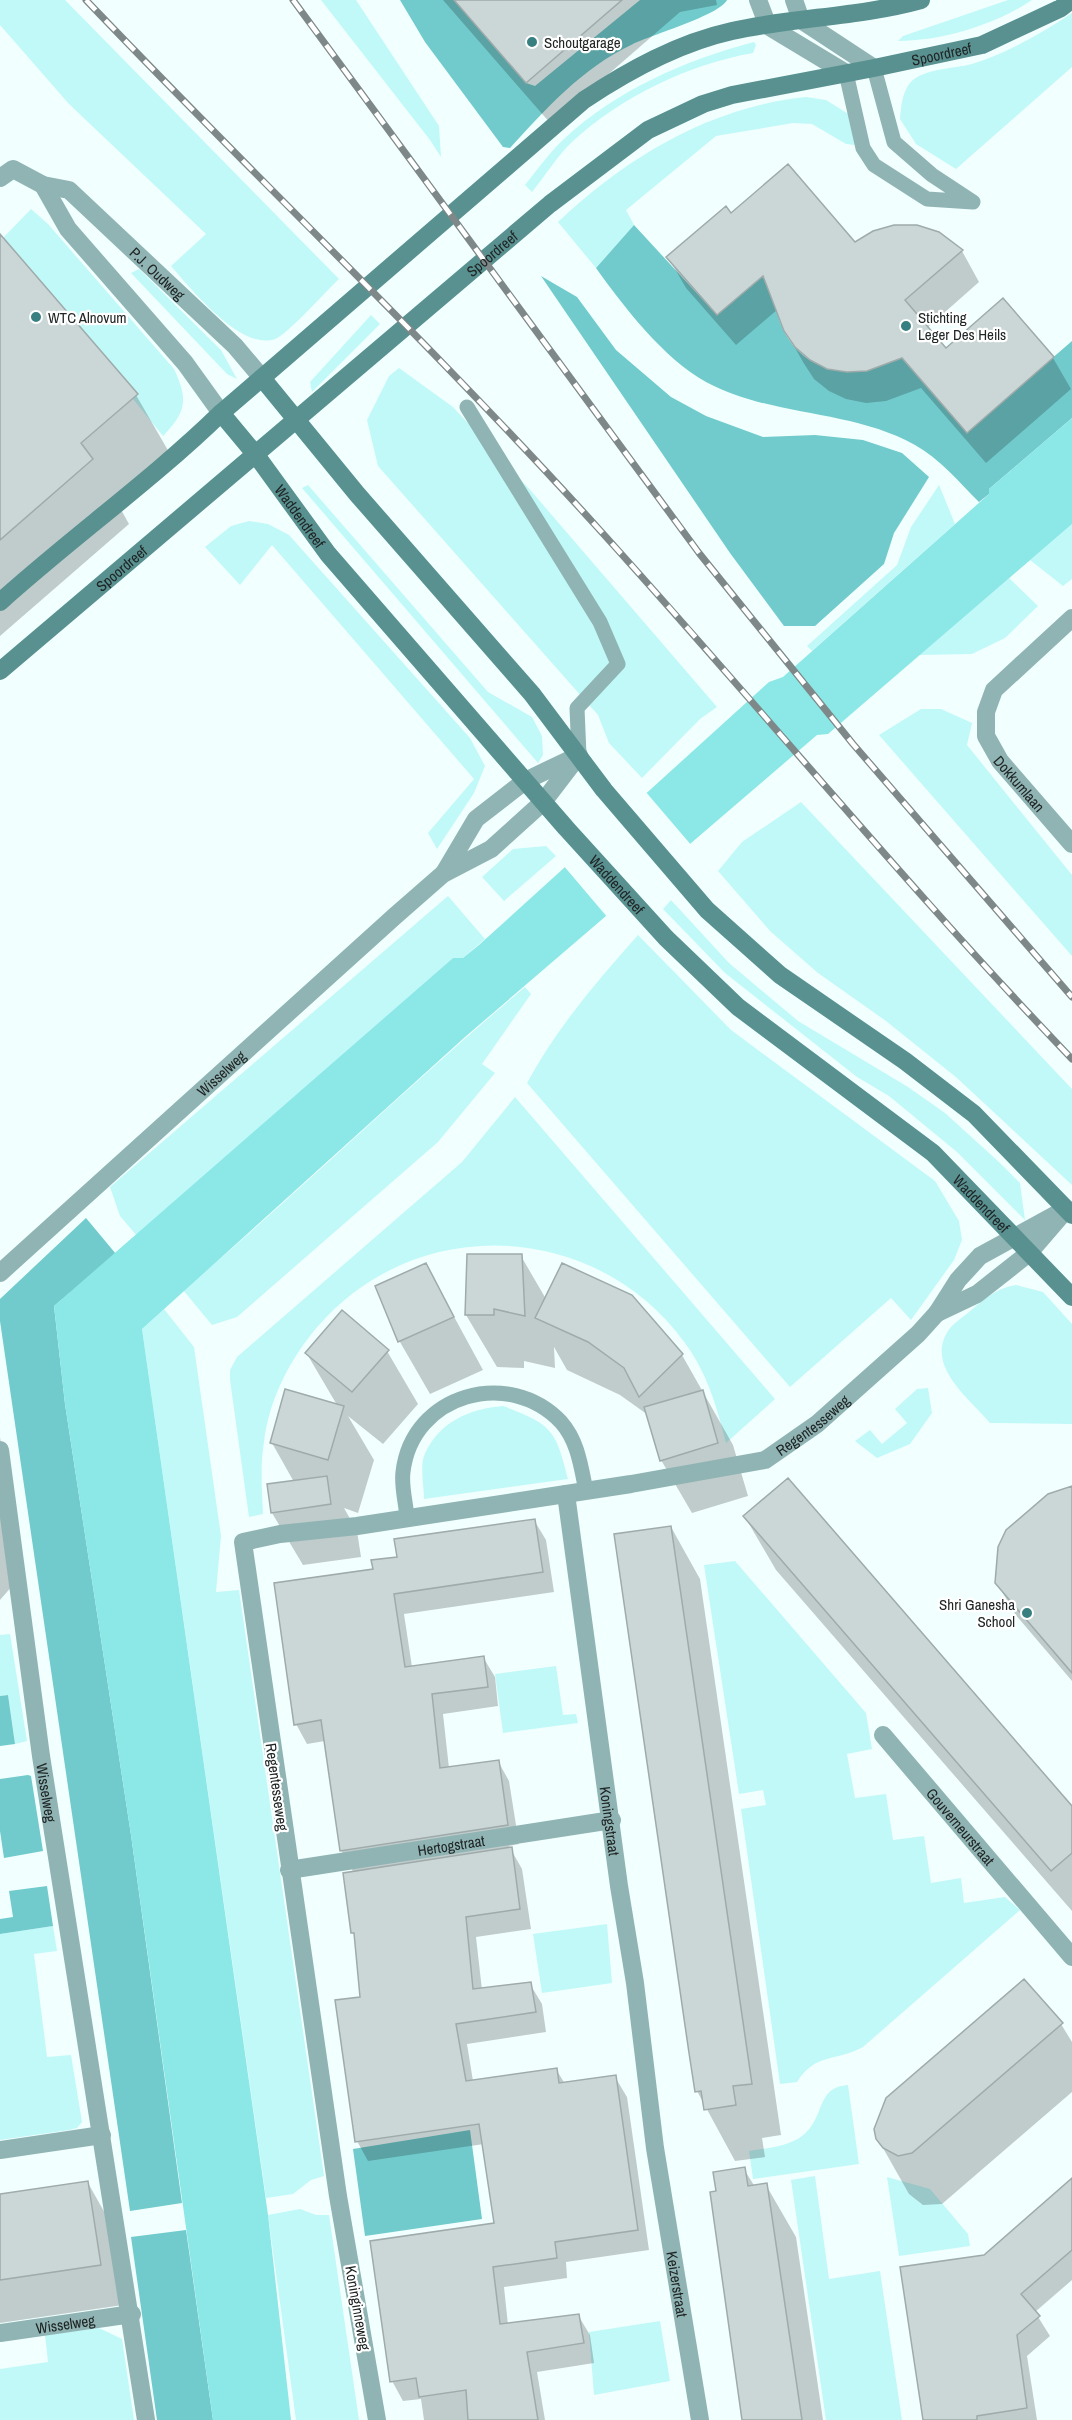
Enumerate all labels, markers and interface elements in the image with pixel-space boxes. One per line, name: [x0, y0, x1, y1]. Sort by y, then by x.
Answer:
place label: Schoutgarage: [544, 32, 621, 53]
marker: Schoutgarage: [525, 35, 539, 49]
street label: Spoordreef: [909, 37, 974, 70]
street label: Spoordreef: [462, 225, 522, 281]
street label: P.J. Oudweg: [125, 242, 190, 305]
place label: WTC Alnovum: [48, 307, 127, 328]
place label: Stichting Leger Des Heils: [918, 307, 1006, 345]
marker: WTC Alnovum: [29, 310, 43, 324]
marker: Stichting Leger Des Heils: [899, 319, 913, 333]
street label: Waddendreef: [270, 480, 331, 552]
street label: Spoordreef: [91, 540, 152, 596]
street label: Dokkumlaan: [989, 751, 1050, 816]
street label: Waddendreef: [585, 850, 650, 919]
street label: Wisselweg: [192, 1045, 250, 1101]
street label: Waddendreef: [949, 1170, 1015, 1237]
street label: Regentesseweg: [771, 1389, 854, 1460]
place label: Shri Ganesha School: [939, 1594, 1015, 1632]
marker: Shri Ganesha School: [1020, 1606, 1034, 1620]
street label: Regentesseweg: [260, 1742, 294, 1832]
street label: Wisselweg: [32, 1762, 62, 1824]
street label: Gouverneurstraat: [922, 1783, 1000, 1870]
street label: Koningstraat: [595, 1785, 625, 1858]
street label: Hertogstraat: [416, 1829, 487, 1860]
street label: Keizerstraat: [662, 2250, 693, 2319]
street label: Koninginneweg: [340, 2264, 376, 2352]
street label: Wisselweg: [34, 2309, 96, 2338]

